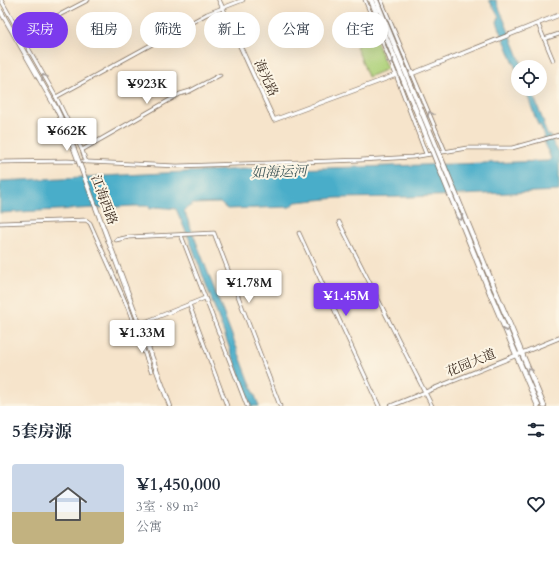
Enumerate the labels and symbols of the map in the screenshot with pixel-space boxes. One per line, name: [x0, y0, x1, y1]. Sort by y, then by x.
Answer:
street label: 海光路: [250, 57, 282, 99]
one-way arrow: [386, 58, 394, 65]
pin: ¥923K: [119, 71, 175, 105]
one-way arrow: [42, 74, 49, 81]
one-way arrow: [427, 111, 435, 119]
pin: ¥662K: [39, 118, 95, 152]
water label: 如海运河: [251, 161, 310, 182]
street label: 江海西路: [87, 172, 121, 228]
one-way arrow: [455, 214, 463, 221]
pin: ¥1.78M: [216, 270, 282, 304]
pin: ¥1.45M: [313, 283, 379, 317]
pin: ¥1.33M: [109, 320, 175, 354]
one-way arrow: [501, 325, 509, 332]
street label: 花园大道: [444, 345, 498, 381]
one-way arrow: [526, 366, 534, 373]

